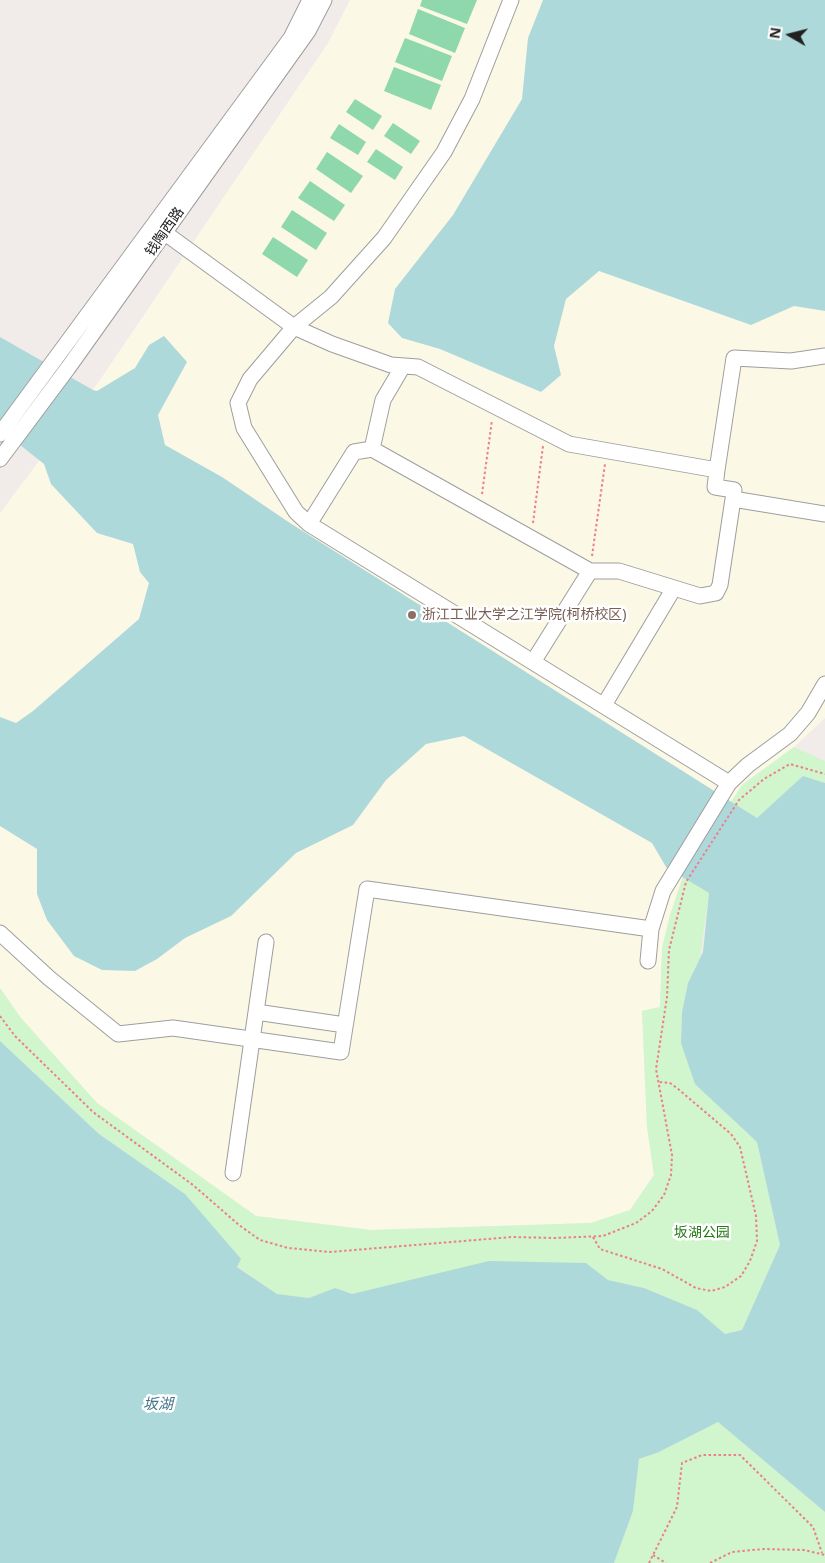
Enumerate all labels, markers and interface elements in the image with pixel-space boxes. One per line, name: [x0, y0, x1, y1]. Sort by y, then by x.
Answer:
north arrow: [765, 10, 815, 60]
text: N: [764, 26, 785, 40]
street label: 钱陶西路: [142, 204, 188, 260]
place label: 浙江工业大学之江学院(柯桥校区): [422, 607, 626, 623]
marker: 浙江工业大学之江学院(柯桥校区): [406, 609, 418, 621]
park label: 坂湖公园: [674, 1225, 730, 1241]
water label: 坂湖: [143, 1396, 173, 1414]

